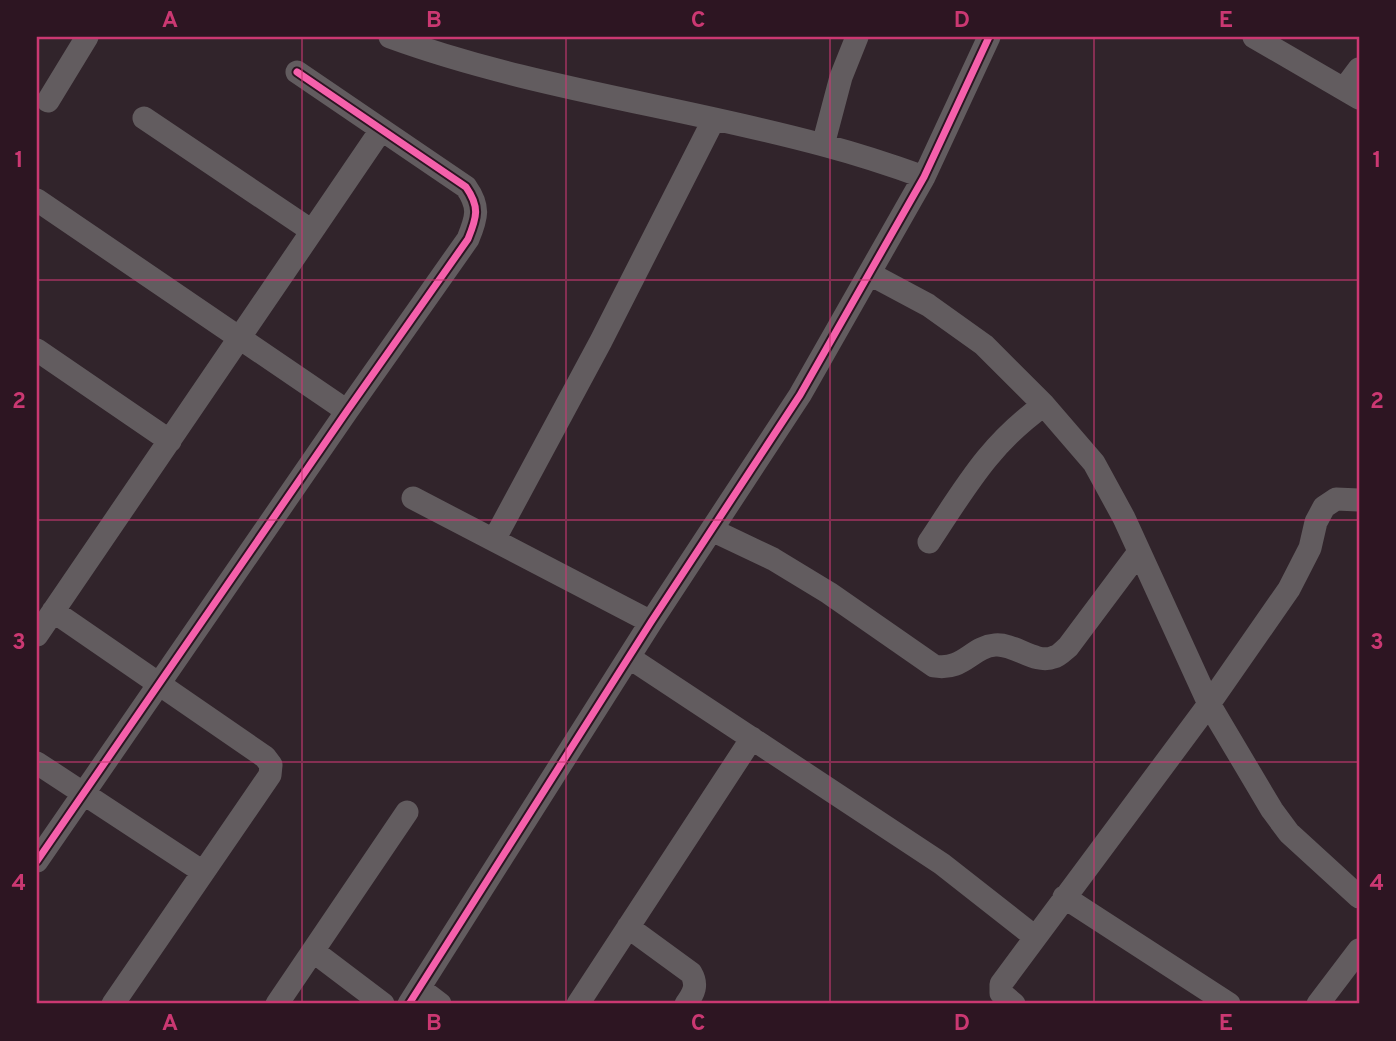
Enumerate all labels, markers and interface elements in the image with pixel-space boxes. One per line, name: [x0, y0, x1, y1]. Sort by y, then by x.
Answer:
text: A: [162, 7, 178, 36]
text: B: [426, 7, 442, 36]
text: C: [691, 7, 705, 36]
text: D: [954, 7, 970, 36]
text: E: [1219, 7, 1233, 36]
text: 1: [14, 147, 24, 176]
text: 1: [1372, 147, 1382, 176]
text: 2: [12, 388, 26, 417]
text: 2: [1370, 388, 1384, 417]
text: 3: [12, 629, 26, 658]
text: 3: [1370, 629, 1384, 658]
text: 4: [12, 870, 26, 899]
text: 4: [1370, 870, 1384, 899]
text: A: [162, 1010, 178, 1039]
text: B: [426, 1010, 442, 1039]
text: C: [691, 1010, 705, 1039]
text: D: [954, 1010, 970, 1039]
text: E: [1219, 1010, 1233, 1039]

